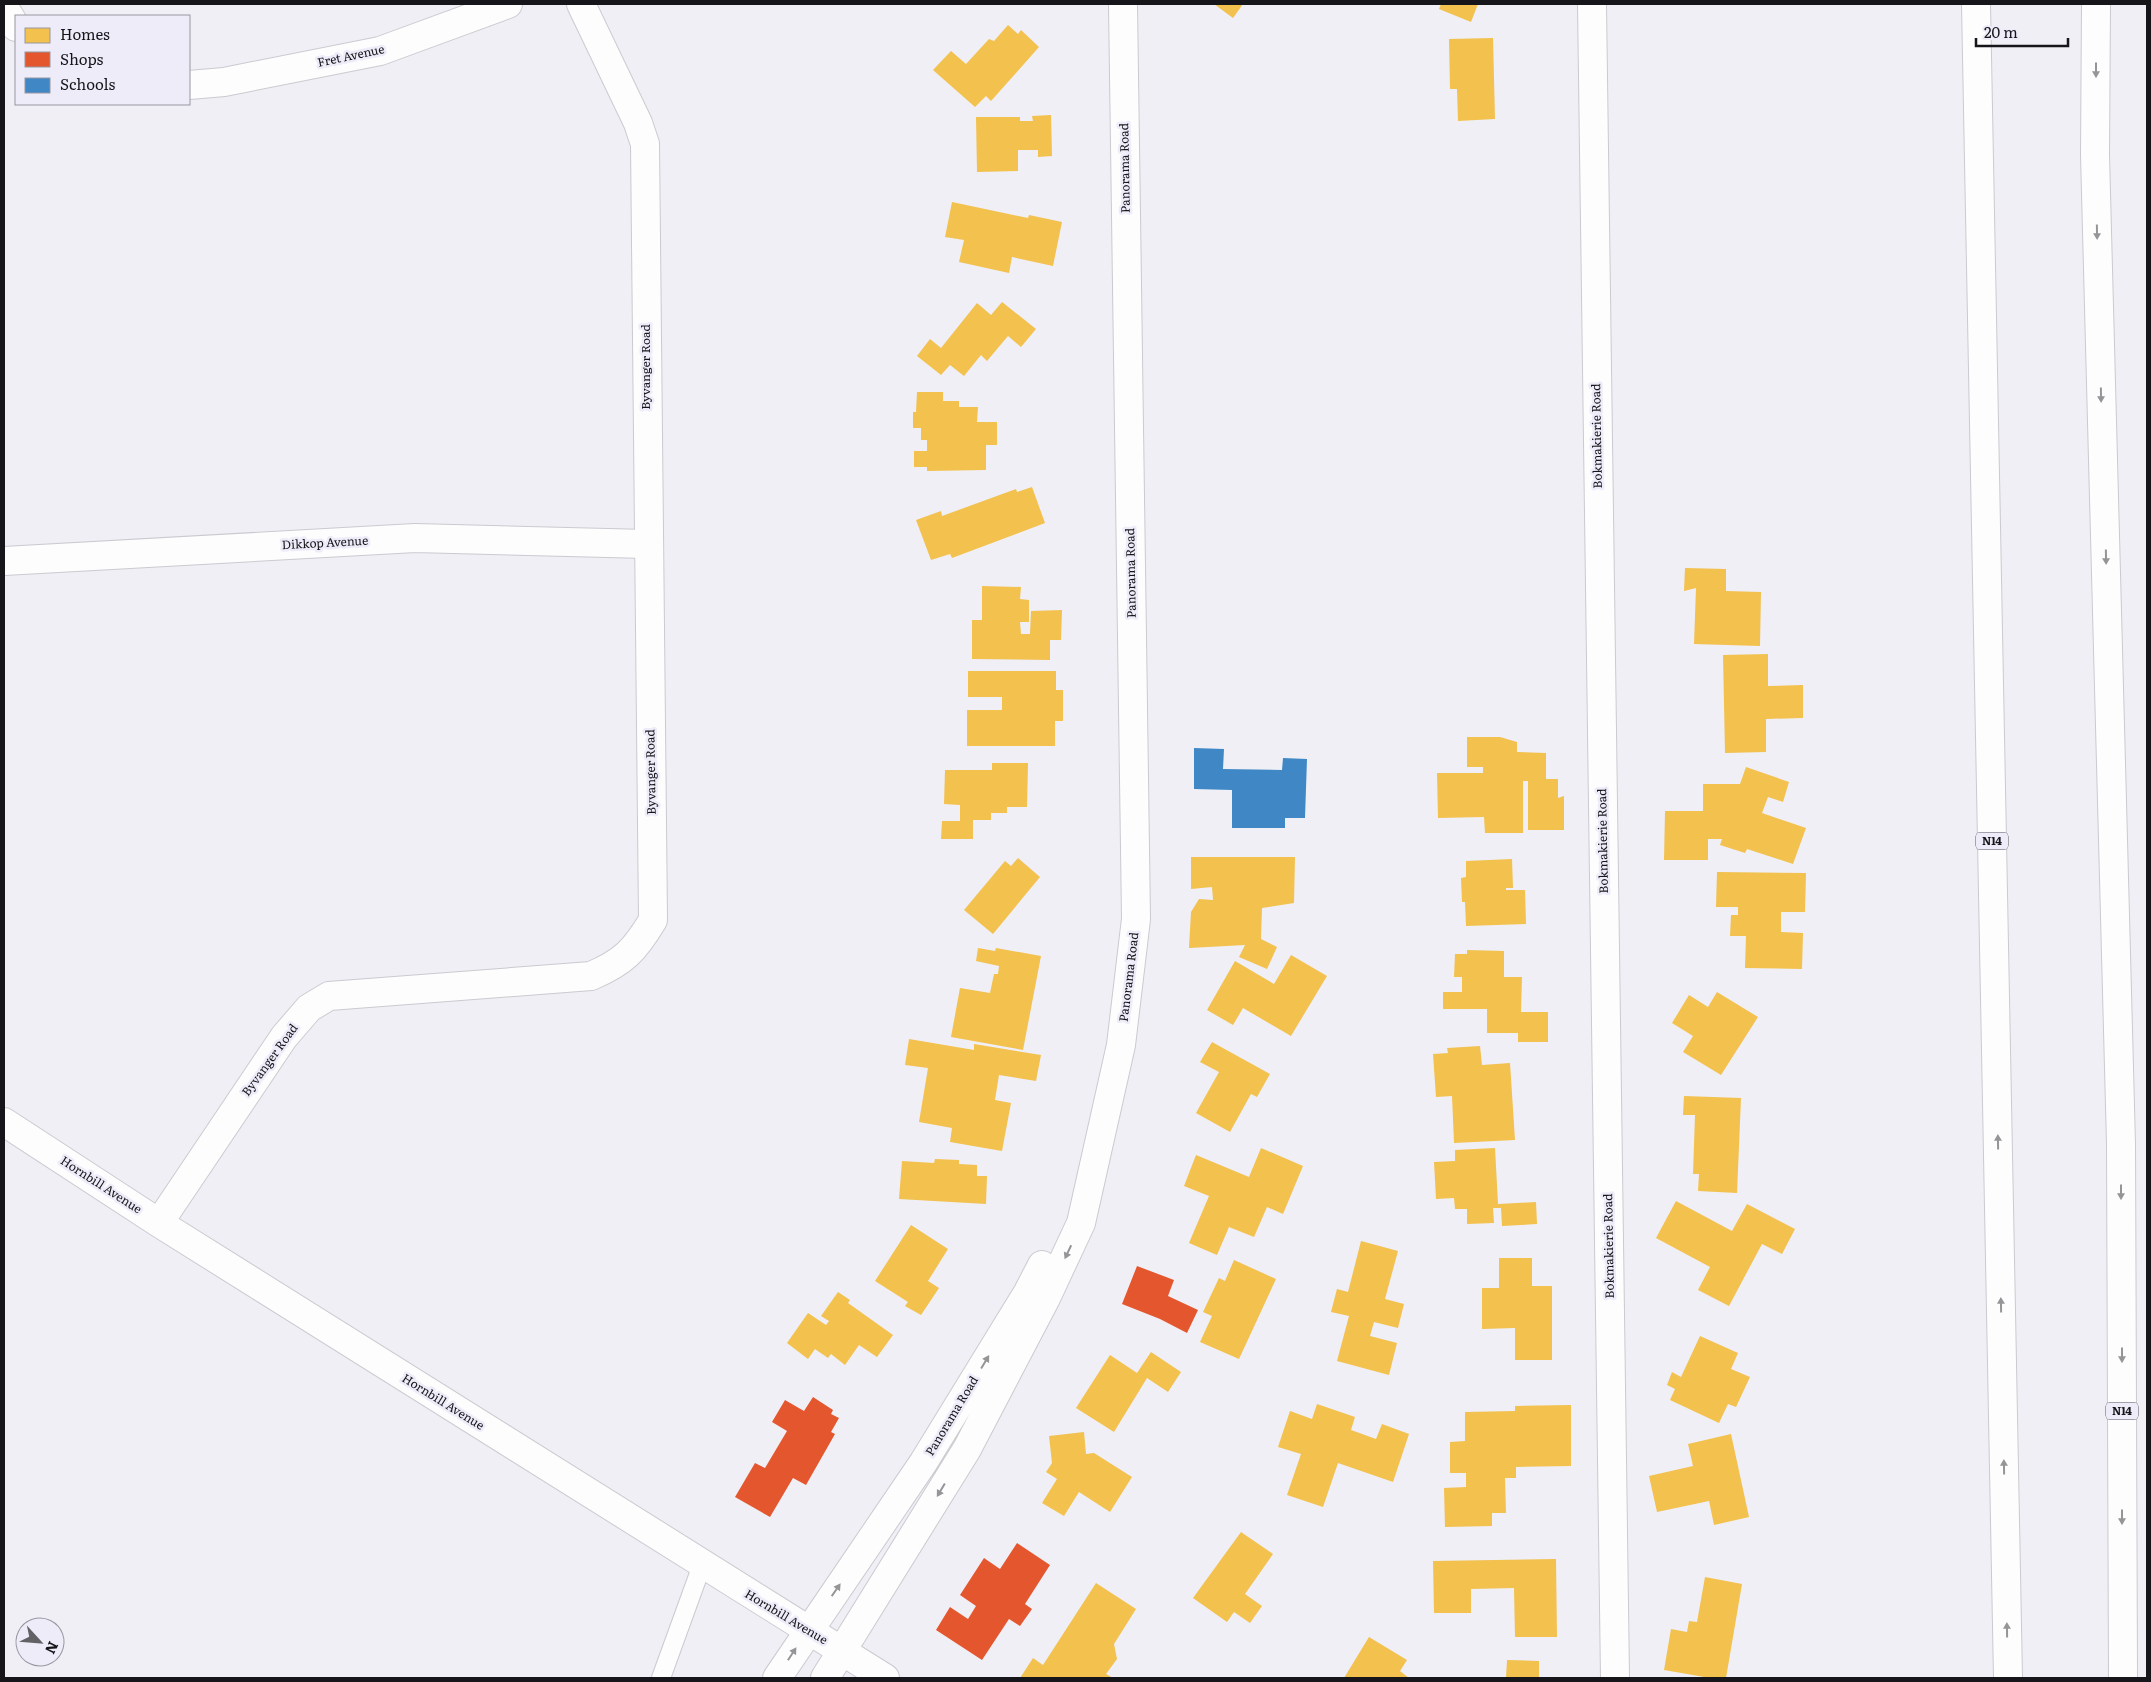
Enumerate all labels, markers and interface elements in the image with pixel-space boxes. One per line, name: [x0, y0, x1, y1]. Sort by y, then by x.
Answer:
legend: [15, 15, 190, 105]
scale bar: [1976, 15, 2068, 47]
text: 20 m: [1984, 20, 2018, 43]
text: Homes: [60, 22, 110, 45]
street label: Fret Avenue: [316, 39, 386, 71]
text: Shops: [60, 47, 103, 70]
one-way arrow: [2091, 62, 2099, 78]
text: Schools: [60, 72, 116, 95]
street label: Panorama Road: [1114, 122, 1134, 213]
one-way arrow: [2093, 225, 2101, 241]
street label: Byvanger Road: [636, 324, 654, 410]
street label: Bokmakierie Road: [1586, 383, 1606, 489]
one-way arrow: [2098, 387, 2106, 403]
street label: Panorama Road: [1120, 527, 1140, 618]
street label: Dikkop Avenue: [281, 531, 369, 553]
one-way arrow: [2102, 550, 2110, 566]
street label: Byvanger Road: [640, 728, 660, 815]
street label: Bokmakierie Road: [1592, 788, 1612, 894]
road number: N14: [1976, 832, 2008, 849]
street label: Panorama Road: [1114, 930, 1143, 1023]
street label: Byvanger Road: [237, 1019, 302, 1099]
one-way arrow: [1994, 1134, 2002, 1150]
street label: Hornbill Avenue: [57, 1151, 146, 1217]
one-way arrow: [2117, 1185, 2125, 1201]
street label: Bokmakierie Road: [1598, 1193, 1618, 1299]
one-way arrow: [1064, 1245, 1072, 1259]
one-way arrow: [1997, 1296, 2005, 1312]
one-way arrow: [2118, 1347, 2126, 1363]
one-way arrow: [981, 1355, 990, 1369]
street label: Hornbill Avenue: [399, 1369, 488, 1434]
street label: Panorama Road: [920, 1372, 982, 1459]
road number: N14: [2106, 1402, 2138, 1420]
one-way arrow: [2000, 1459, 2008, 1475]
one-way arrow: [937, 1484, 946, 1497]
one-way arrow: [2119, 1510, 2127, 1526]
one-way arrow: [831, 1583, 841, 1597]
street label: Hornbill Avenue: [742, 1584, 831, 1648]
north arrow: [15, 1617, 65, 1667]
one-way arrow: [2003, 1621, 2011, 1637]
text: N: [41, 1638, 64, 1658]
one-way arrow: [788, 1648, 797, 1661]

